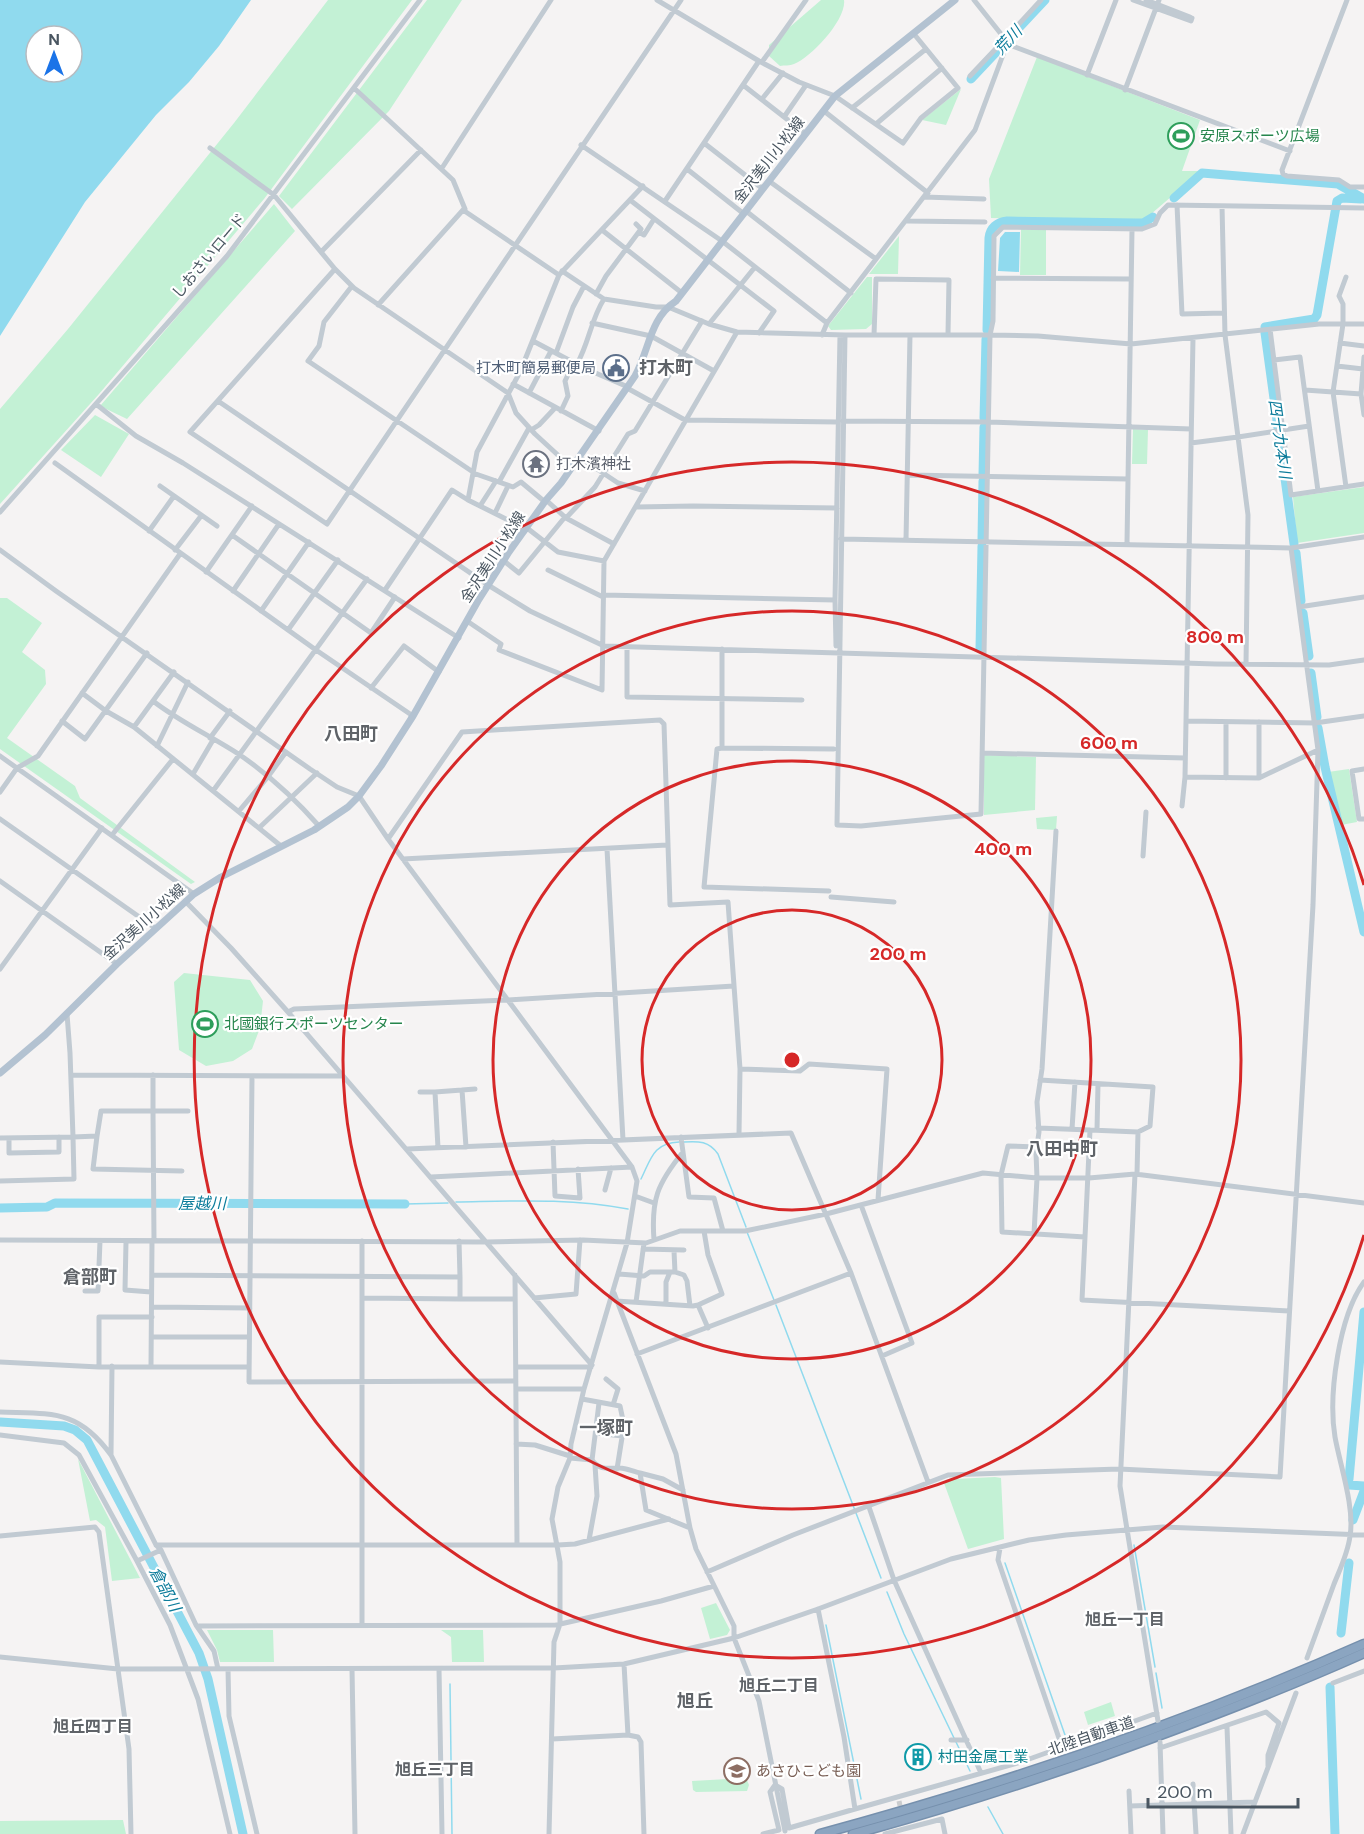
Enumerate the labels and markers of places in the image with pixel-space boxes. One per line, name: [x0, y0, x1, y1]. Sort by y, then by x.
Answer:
sports icon: 安原スポーツ広場: [1166, 121, 1196, 151]
place label: 安原スポーツ広場: [1200, 126, 1320, 146]
public building icon: 打木町簡易郵便局: [601, 353, 631, 383]
place label: 打木町簡易郵便局: [476, 358, 596, 378]
temple icon: 打木濱神社: [521, 449, 551, 479]
place label: 打木濱神社: [556, 454, 631, 474]
sports icon: 北國銀行スポーツセンター: [190, 1009, 220, 1039]
place label: 北國銀行スポーツセンター: [224, 1014, 404, 1034]
centre of rings: [782, 1050, 802, 1070]
building icon: 村田金属工業: [903, 1742, 933, 1772]
place label: 村田金属工業: [938, 1747, 1028, 1767]
school or university icon: あさひこども園: [722, 1756, 752, 1786]
place label: あさひこども園: [756, 1761, 861, 1781]

